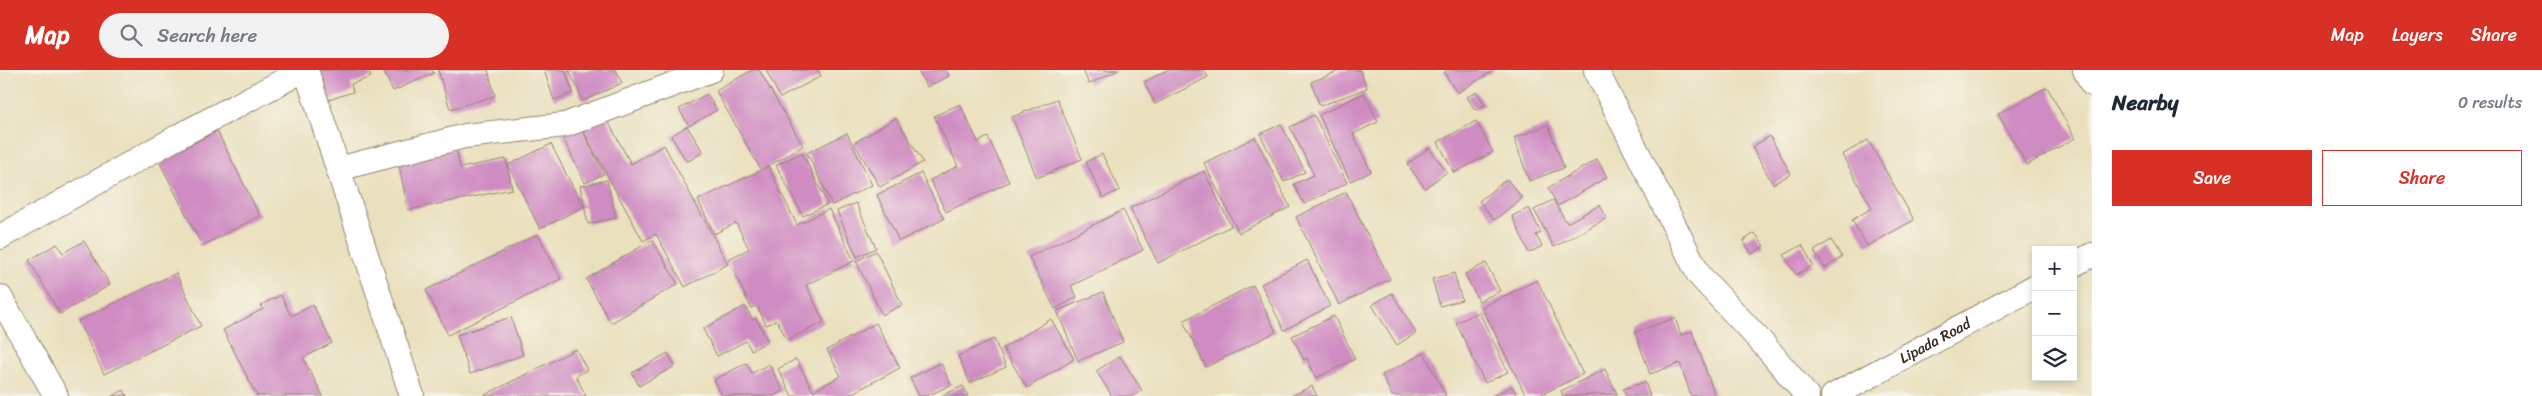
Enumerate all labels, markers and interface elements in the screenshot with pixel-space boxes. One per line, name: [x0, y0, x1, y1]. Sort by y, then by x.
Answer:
search box: [99, 13, 449, 58]
text: Map: [25, 14, 69, 56]
text: Search here: [157, 19, 257, 52]
text: Map: [2331, 19, 2364, 51]
text: Layers: [2392, 19, 2443, 51]
text: Share: [2471, 19, 2517, 51]
icon: search: [117, 21, 145, 49]
text: Nearby: [2112, 84, 2178, 122]
text: 0 results: [2458, 88, 2522, 117]
button: Save: [2112, 150, 2312, 206]
button: Share: [2322, 150, 2522, 206]
map controls: [2032, 246, 2077, 381]
button: +: [2032, 246, 2077, 291]
button: −: [2032, 291, 2077, 336]
street label: Lipada Road: [1894, 310, 1976, 371]
button: layers: [2032, 336, 2077, 381]

